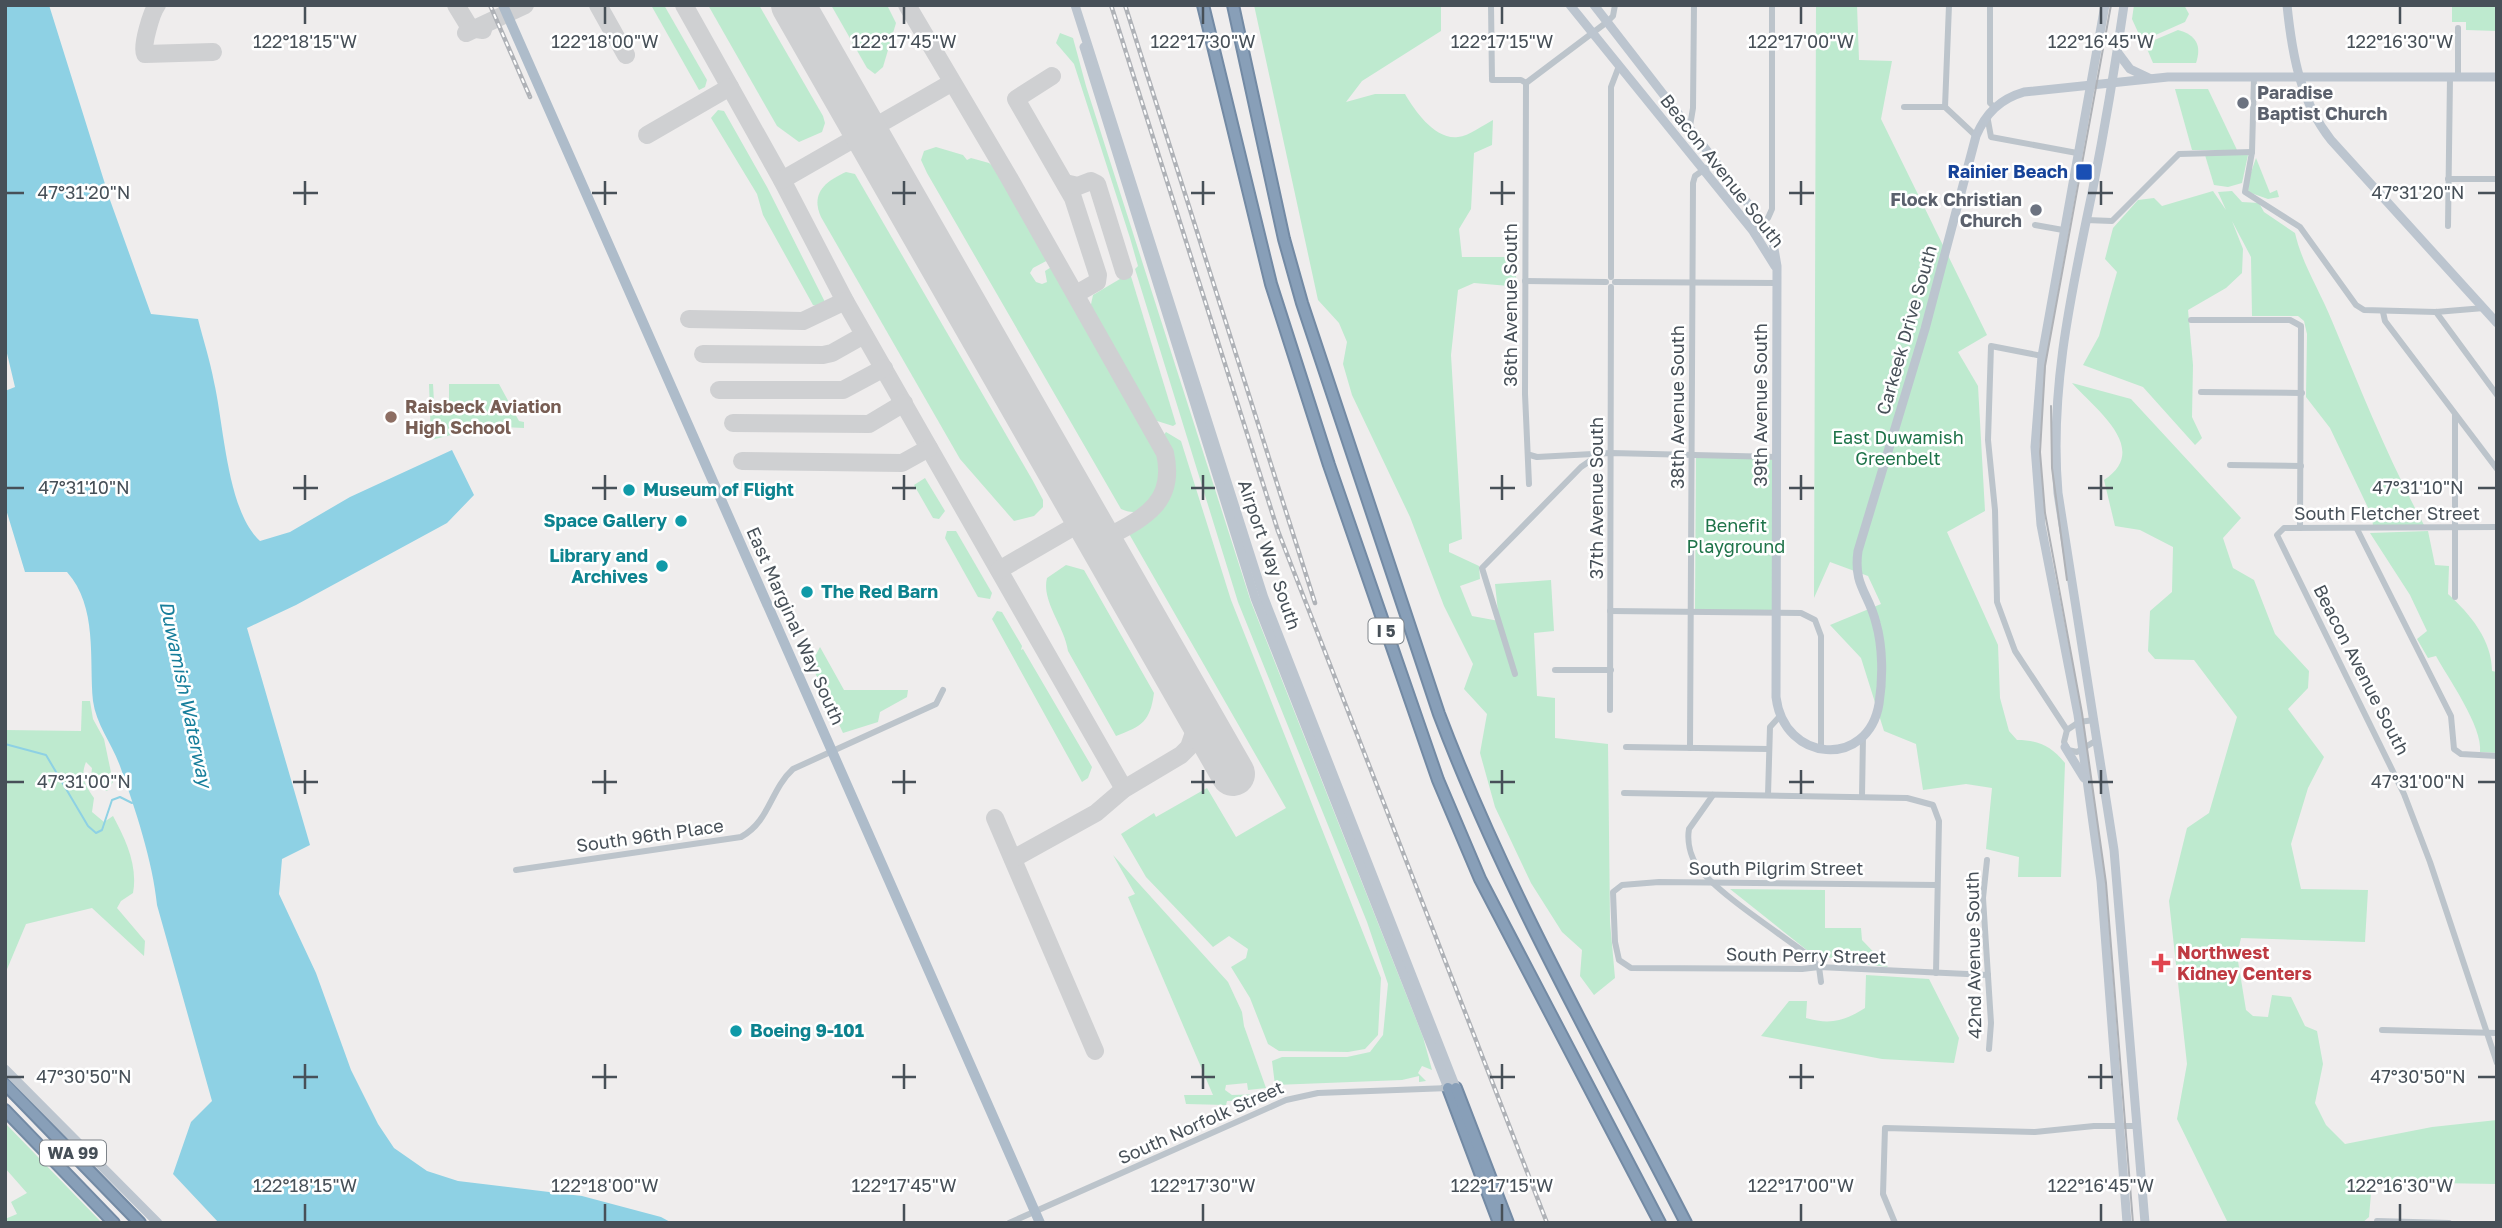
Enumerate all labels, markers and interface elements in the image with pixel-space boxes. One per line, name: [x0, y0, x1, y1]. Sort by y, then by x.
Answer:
text: 122°18'15"W: [253, 30, 357, 52]
text: 122°18'00"W: [551, 30, 659, 52]
text: 122°17'45"W: [852, 30, 956, 52]
text: 122°17'30"W: [1150, 30, 1256, 52]
text: 122°17'15"W: [1451, 30, 1553, 52]
text: 122°17'00"W: [1748, 30, 1854, 52]
text: 122°16'45"W: [2048, 30, 2154, 52]
text: 122°16'30"W: [2347, 30, 2453, 52]
place label: Paradise Baptist Church: [2257, 81, 2387, 124]
street label: Beacon Avenue South: [1656, 89, 1789, 251]
marker: Paradise Baptist Church: [2235, 95, 2251, 111]
place label: Rainier Beach: [1947, 160, 2068, 182]
marker: Rainier Beach: [2074, 162, 2094, 182]
text: 47°31'20"N: [37, 181, 131, 203]
text: 47°31'20"N: [2371, 181, 2465, 203]
place label: Flock Christian Church: [1890, 188, 2022, 231]
marker: Flock Christian Church: [2028, 202, 2044, 218]
street label: 36th Avenue South: [1499, 223, 1521, 387]
street label: Carkeek Drive South: [1871, 242, 1941, 417]
street label: 39th Avenue South: [1749, 323, 1771, 487]
street label: 38th Avenue South: [1666, 325, 1688, 489]
place label: Raisbeck Aviation High School: [405, 395, 562, 438]
marker: Raisbeck Aviation High School: [383, 409, 399, 425]
street label: 37th Avenue South: [1585, 417, 1607, 579]
park label: East Duwamish Greenbelt: [1832, 426, 1964, 469]
text: 47°31'10"N: [38, 476, 130, 498]
text: 47°31'10"N: [2372, 476, 2464, 498]
street label: Airport Way South: [1234, 477, 1306, 633]
place label: Museum of Flight: [643, 478, 794, 500]
marker: Museum of Flight: [621, 482, 637, 498]
street label: South Fletcher Street: [2294, 502, 2480, 524]
place label: Space Gallery: [543, 509, 667, 531]
marker: Space Gallery: [673, 513, 689, 529]
park label: Benefit Playground: [1687, 514, 1785, 557]
street label: East Marginal Way South: [742, 523, 850, 728]
place label: Library and Archives: [549, 544, 648, 587]
marker: Library and Archives: [654, 558, 670, 574]
place label: The Red Barn: [821, 580, 938, 602]
street label: Beacon Avenue South: [2309, 581, 2414, 758]
marker: The Red Barn: [799, 584, 815, 600]
water label: Duwamish Waterway: [156, 599, 218, 791]
road number: I 5: [1368, 618, 1404, 644]
text: 47°31'00"N: [37, 770, 131, 792]
text: 47°31'00"N: [2371, 770, 2465, 792]
street label: South 96th Place: [575, 814, 725, 856]
street label: South Pilgrim Street: [1689, 857, 1863, 879]
street label: 42nd Avenue South: [1961, 871, 1985, 1039]
place label: Northwest Kidney Centers: [2177, 941, 2312, 984]
street label: South Perry Street: [1726, 943, 1886, 967]
marker: Northwest Kidney Centers: [2151, 953, 2171, 973]
place label: Boeing 9-101: [750, 1019, 864, 1041]
marker: Boeing 9-101: [728, 1023, 744, 1039]
text: 47°30'50"N: [36, 1065, 132, 1087]
text: 47°30'50"N: [2370, 1065, 2466, 1087]
street label: South Norfolk Street: [1114, 1076, 1287, 1168]
road number: WA 99: [40, 1140, 106, 1166]
text: 122°18'15"W: [253, 1174, 357, 1196]
text: 122°18'00"W: [551, 1174, 659, 1196]
text: 122°17'45"W: [852, 1174, 956, 1196]
text: 122°17'30"W: [1150, 1174, 1256, 1196]
text: 122°17'15"W: [1451, 1174, 1553, 1196]
text: 122°17'00"W: [1748, 1174, 1854, 1196]
text: 122°16'45"W: [2048, 1174, 2154, 1196]
text: 122°16'30"W: [2347, 1174, 2453, 1196]

